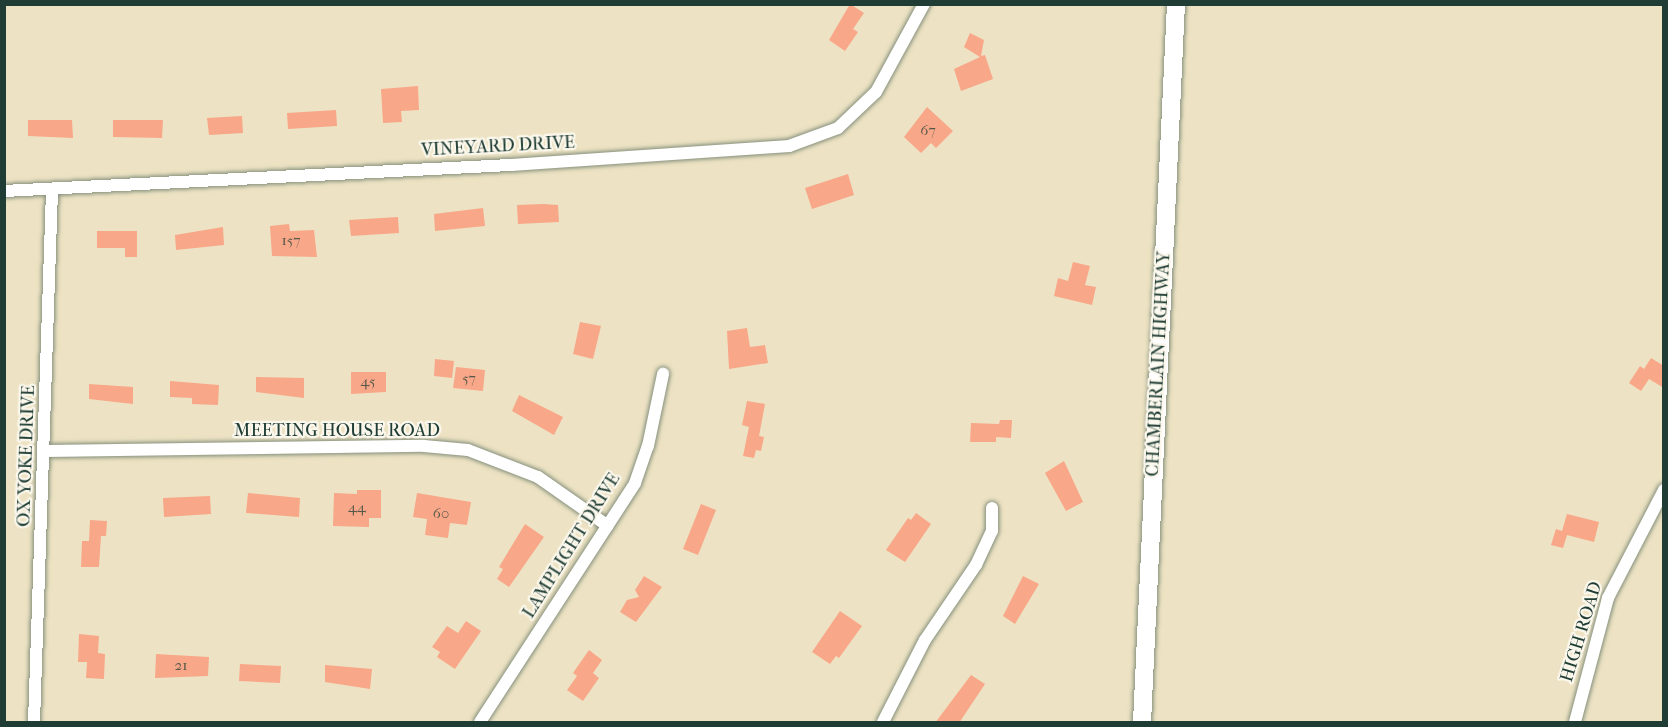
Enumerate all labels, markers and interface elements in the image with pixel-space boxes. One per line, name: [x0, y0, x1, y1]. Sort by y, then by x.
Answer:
house number: 67: [920, 122, 936, 140]
street label: VINEYARD DRIVE: [421, 132, 575, 162]
house number: 157: [281, 232, 301, 250]
street label: CHAMBERLAIN HIGHWAY: [1142, 251, 1176, 477]
house number: 57: [462, 370, 476, 388]
house number: 45: [361, 373, 375, 391]
street label: OX YOKE DRIVE: [14, 385, 40, 527]
street label: MEETING HOUSE ROAD: [234, 420, 440, 442]
street label: LAMPLIGHT DRIVE: [519, 469, 625, 623]
house number: 44: [348, 499, 366, 517]
house number: 60: [433, 505, 449, 523]
street label: HIGH ROAD: [1556, 579, 1608, 685]
house number: 21: [174, 657, 188, 675]

